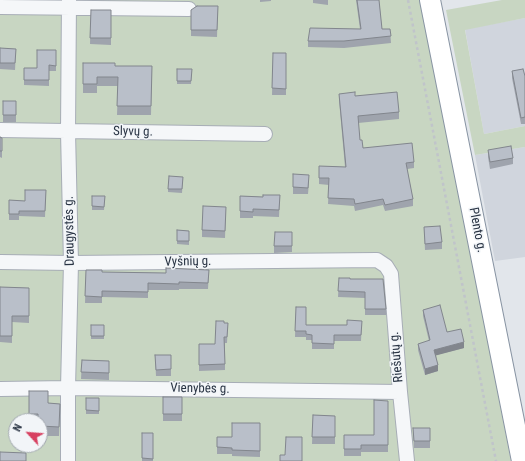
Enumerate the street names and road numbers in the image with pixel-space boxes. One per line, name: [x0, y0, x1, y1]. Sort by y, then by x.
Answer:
street label: Slyvų g.: [113, 124, 153, 140]
street label: Draugystės g.: [62, 196, 78, 266]
street label: Plento g.: [465, 206, 489, 254]
street label: Vyšnių g.: [164, 254, 212, 270]
street label: Riešutų g.: [387, 331, 407, 383]
street label: Vienybės g.: [170, 381, 230, 397]

